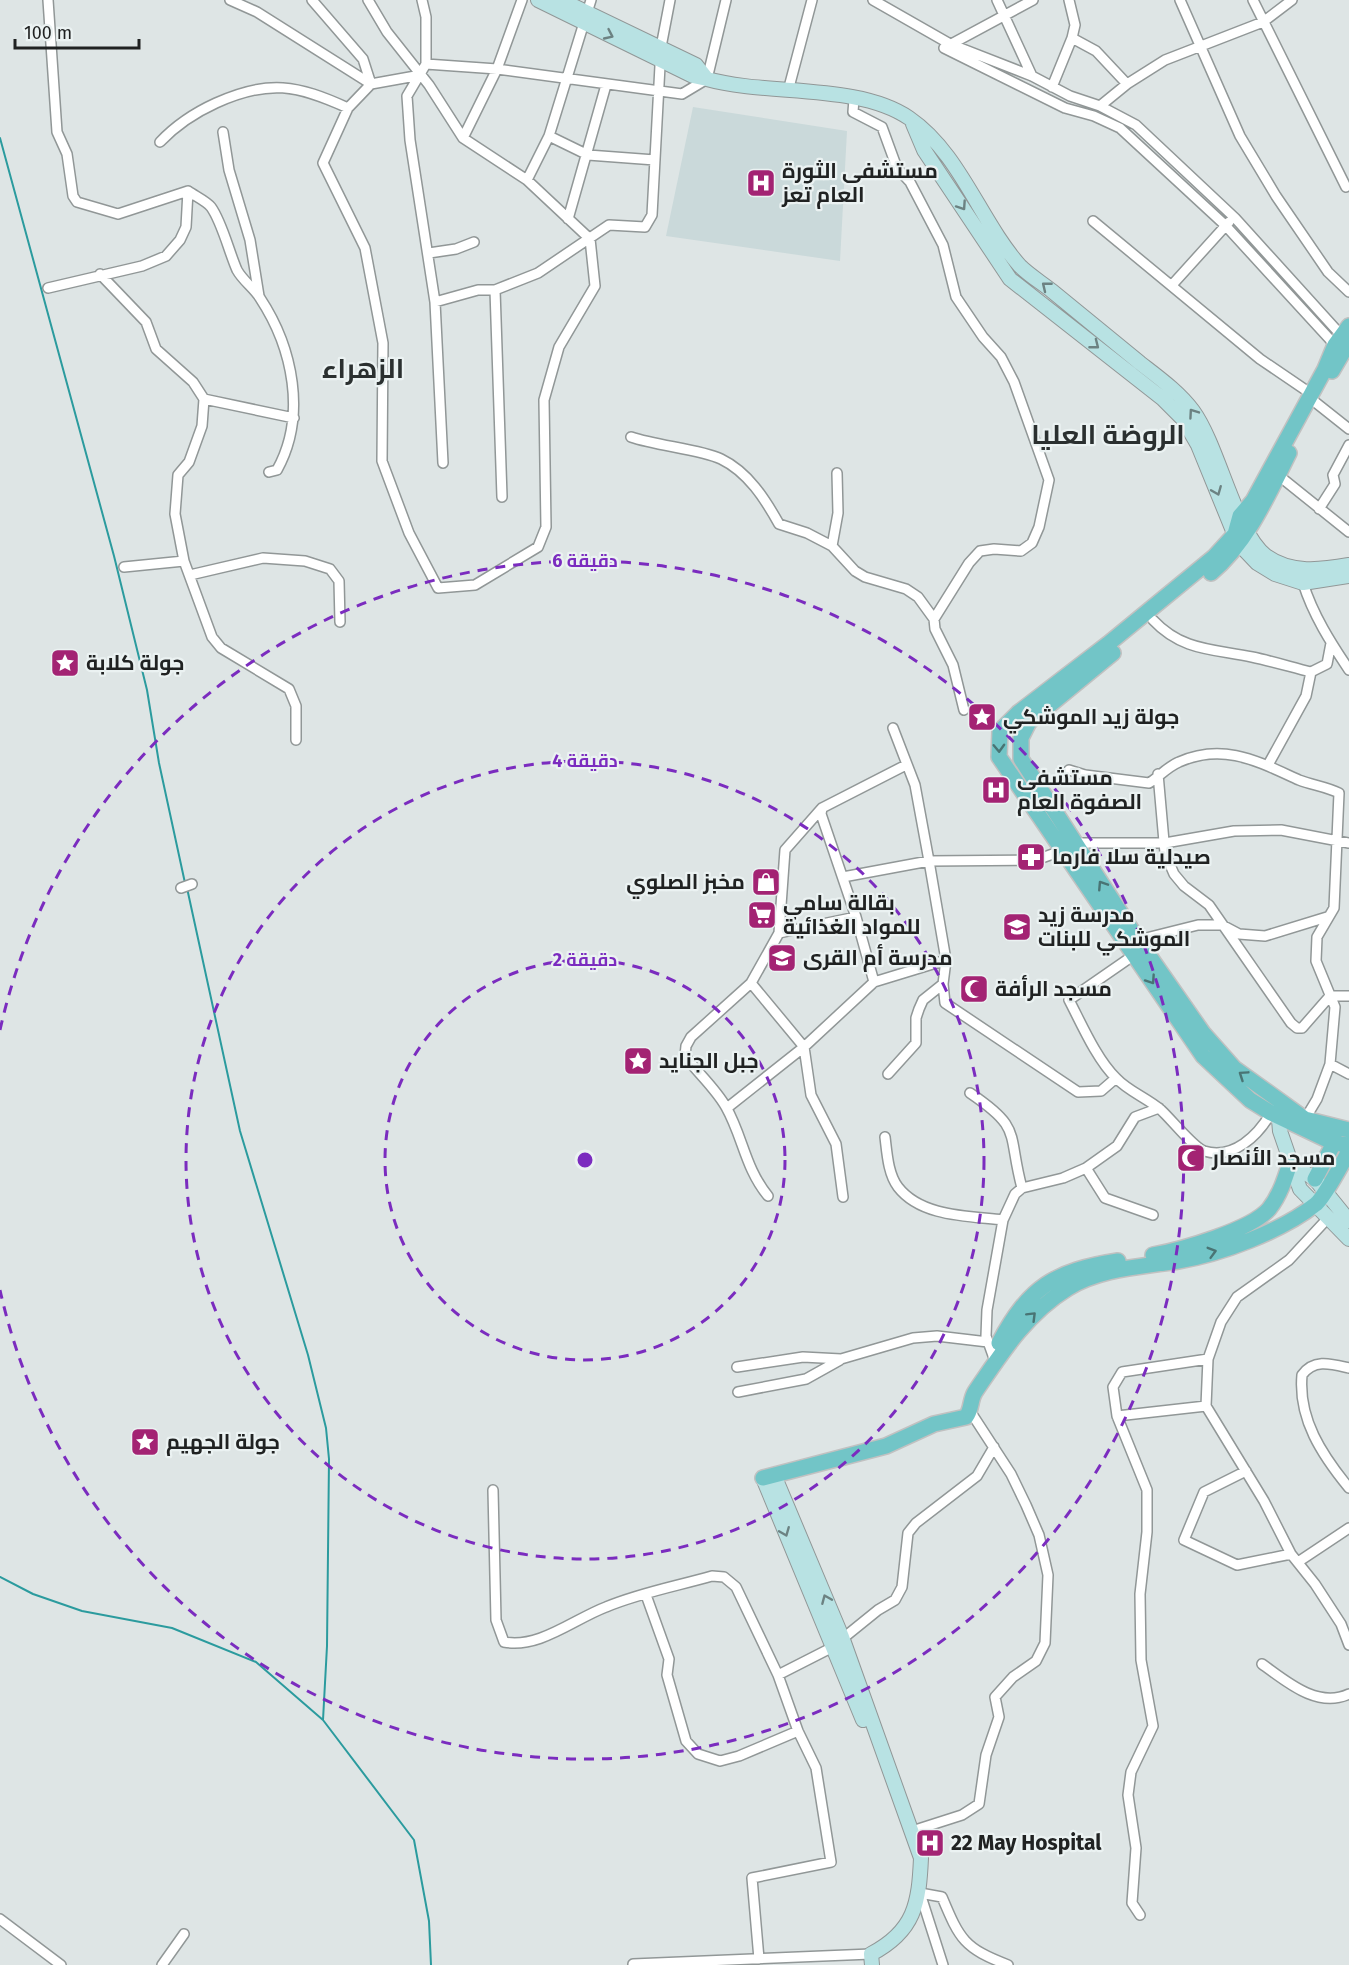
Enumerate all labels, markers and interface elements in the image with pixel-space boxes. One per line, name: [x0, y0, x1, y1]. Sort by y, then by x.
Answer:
scale bar: [15, 12, 140, 50]
text: 100 m: [24, 22, 72, 44]
one-way arrow: [602, 28, 613, 40]
place label: مستشفى الثورة العام تعز: [781, 158, 938, 209]
hospital icon: مستشفى الثورة العام تعز: [745, 167, 777, 199]
one-way arrow: [954, 199, 965, 210]
one-way arrow: [1042, 283, 1053, 294]
one-way arrow: [1088, 338, 1099, 349]
district label: الزهراء: [322, 353, 404, 385]
one-way arrow: [1189, 409, 1200, 420]
district label: الروضة العليا: [1031, 419, 1185, 451]
one-way arrow: [1210, 484, 1222, 495]
text: 6 دقيقة: [552, 550, 618, 572]
place icon: جولة كلابة: [49, 647, 81, 679]
place label: جولة كلابة: [86, 650, 184, 676]
place icon: جولة زيد الموشكي: [966, 701, 998, 733]
place label: جولة زيد الموشكي: [1003, 704, 1179, 734]
one-way arrow: [993, 743, 1005, 752]
text: 4 دقيقة: [552, 750, 618, 772]
place label: مستشفى الصفوة العام: [1017, 765, 1142, 816]
hospital icon: مستشفى الصفوة العام: [980, 774, 1012, 806]
pharmacy icon: صيدلية سلا فارما: [1015, 841, 1047, 873]
place label: صيدلية سلا فارما: [1052, 844, 1211, 870]
shop icon: مخبز الصلوي: [750, 866, 782, 898]
place label: مخبز الصلوي: [626, 869, 745, 899]
one-way arrow: [1098, 881, 1110, 891]
place label: بقالة سامي للمواد الغذائية: [783, 890, 920, 940]
supermarket icon: بقالة سامي للمواد الغذائية: [746, 899, 778, 931]
place label: مدرسة زيد الموشكي للبنات: [1038, 902, 1190, 956]
school or university icon: مدرسة زيد الموشكي للبنات: [1001, 911, 1033, 943]
school or university icon: مدرسة أم القرى: [766, 942, 798, 974]
place label: مدرسة أم القرى: [803, 944, 953, 972]
text: 2 دقيقة: [553, 949, 617, 971]
mosque icon: مسجد الرأفة: [958, 973, 990, 1005]
one-way arrow: [1143, 974, 1155, 984]
place label: مسجد الرأفة: [995, 975, 1112, 1002]
place icon: جبل الجنايد: [622, 1045, 654, 1077]
place label: جبل الجنايد: [659, 1048, 759, 1074]
one-way arrow: [1239, 1071, 1250, 1082]
mosque icon: مسجد الأنصار: [1175, 1142, 1207, 1174]
place label: مسجد الأنصار: [1211, 1145, 1335, 1171]
centre of rings: [575, 1150, 595, 1170]
one-way arrow: [1207, 1246, 1217, 1259]
one-way arrow: [1025, 1312, 1036, 1323]
place icon: جولة الجهيم: [129, 1426, 161, 1458]
place label: جولة الجهيم: [166, 1429, 280, 1456]
one-way arrow: [778, 1526, 790, 1537]
one-way arrow: [821, 1595, 833, 1606]
hospital icon: 22 May Hospital: [914, 1827, 946, 1859]
place label: 22 May Hospital: [951, 1830, 1102, 1856]

